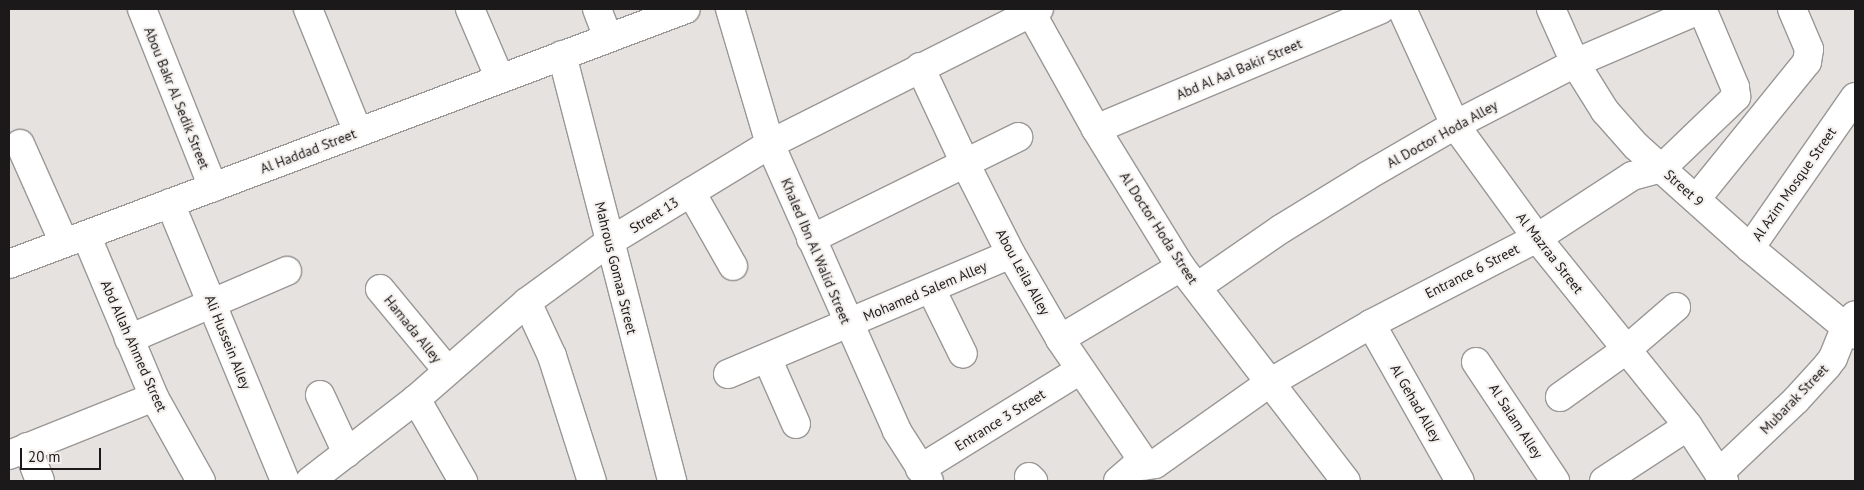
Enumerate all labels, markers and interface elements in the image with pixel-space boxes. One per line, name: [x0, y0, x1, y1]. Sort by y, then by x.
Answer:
street label: Abou Bakr Al Sedik Street: [141, 24, 213, 172]
street label: Abd Al Aal Bakir Street: [1173, 35, 1305, 103]
street label: Al Doctor Hoda Alley: [1384, 96, 1500, 172]
street label: Al Azim Mosque Street: [1748, 124, 1840, 244]
street label: Al Haddad Street: [258, 125, 358, 177]
street label: Street 9: [1661, 166, 1707, 210]
street label: Al Doctor Hoda Street: [1116, 169, 1202, 287]
street label: Khaled Ibn Al Walid Street: [778, 175, 854, 327]
street label: Street 13: [626, 193, 682, 237]
street label: Mahrous Gomaa Street: [591, 200, 641, 336]
street label: Al Mazraa Street: [1513, 209, 1587, 297]
street label: Abou Leila Alley: [992, 226, 1054, 318]
street label: Entrance 6 Street: [1422, 240, 1522, 302]
street label: Mohamed Salem Alley: [860, 257, 990, 325]
street label: Abd Allah Ahmed Street: [97, 277, 171, 415]
street label: Ali Hussein Alley: [201, 292, 255, 392]
street label: Hamada Alley: [380, 292, 446, 366]
street label: Mubarak Street: [1756, 360, 1832, 438]
street label: Al Gehad Alley: [1387, 361, 1445, 445]
street label: Al Salam Alley: [1485, 380, 1547, 462]
street label: Entrance 3 Street: [952, 386, 1048, 454]
scale bar: [22, 438, 104, 470]
text: 20 m: [28, 447, 61, 466]

